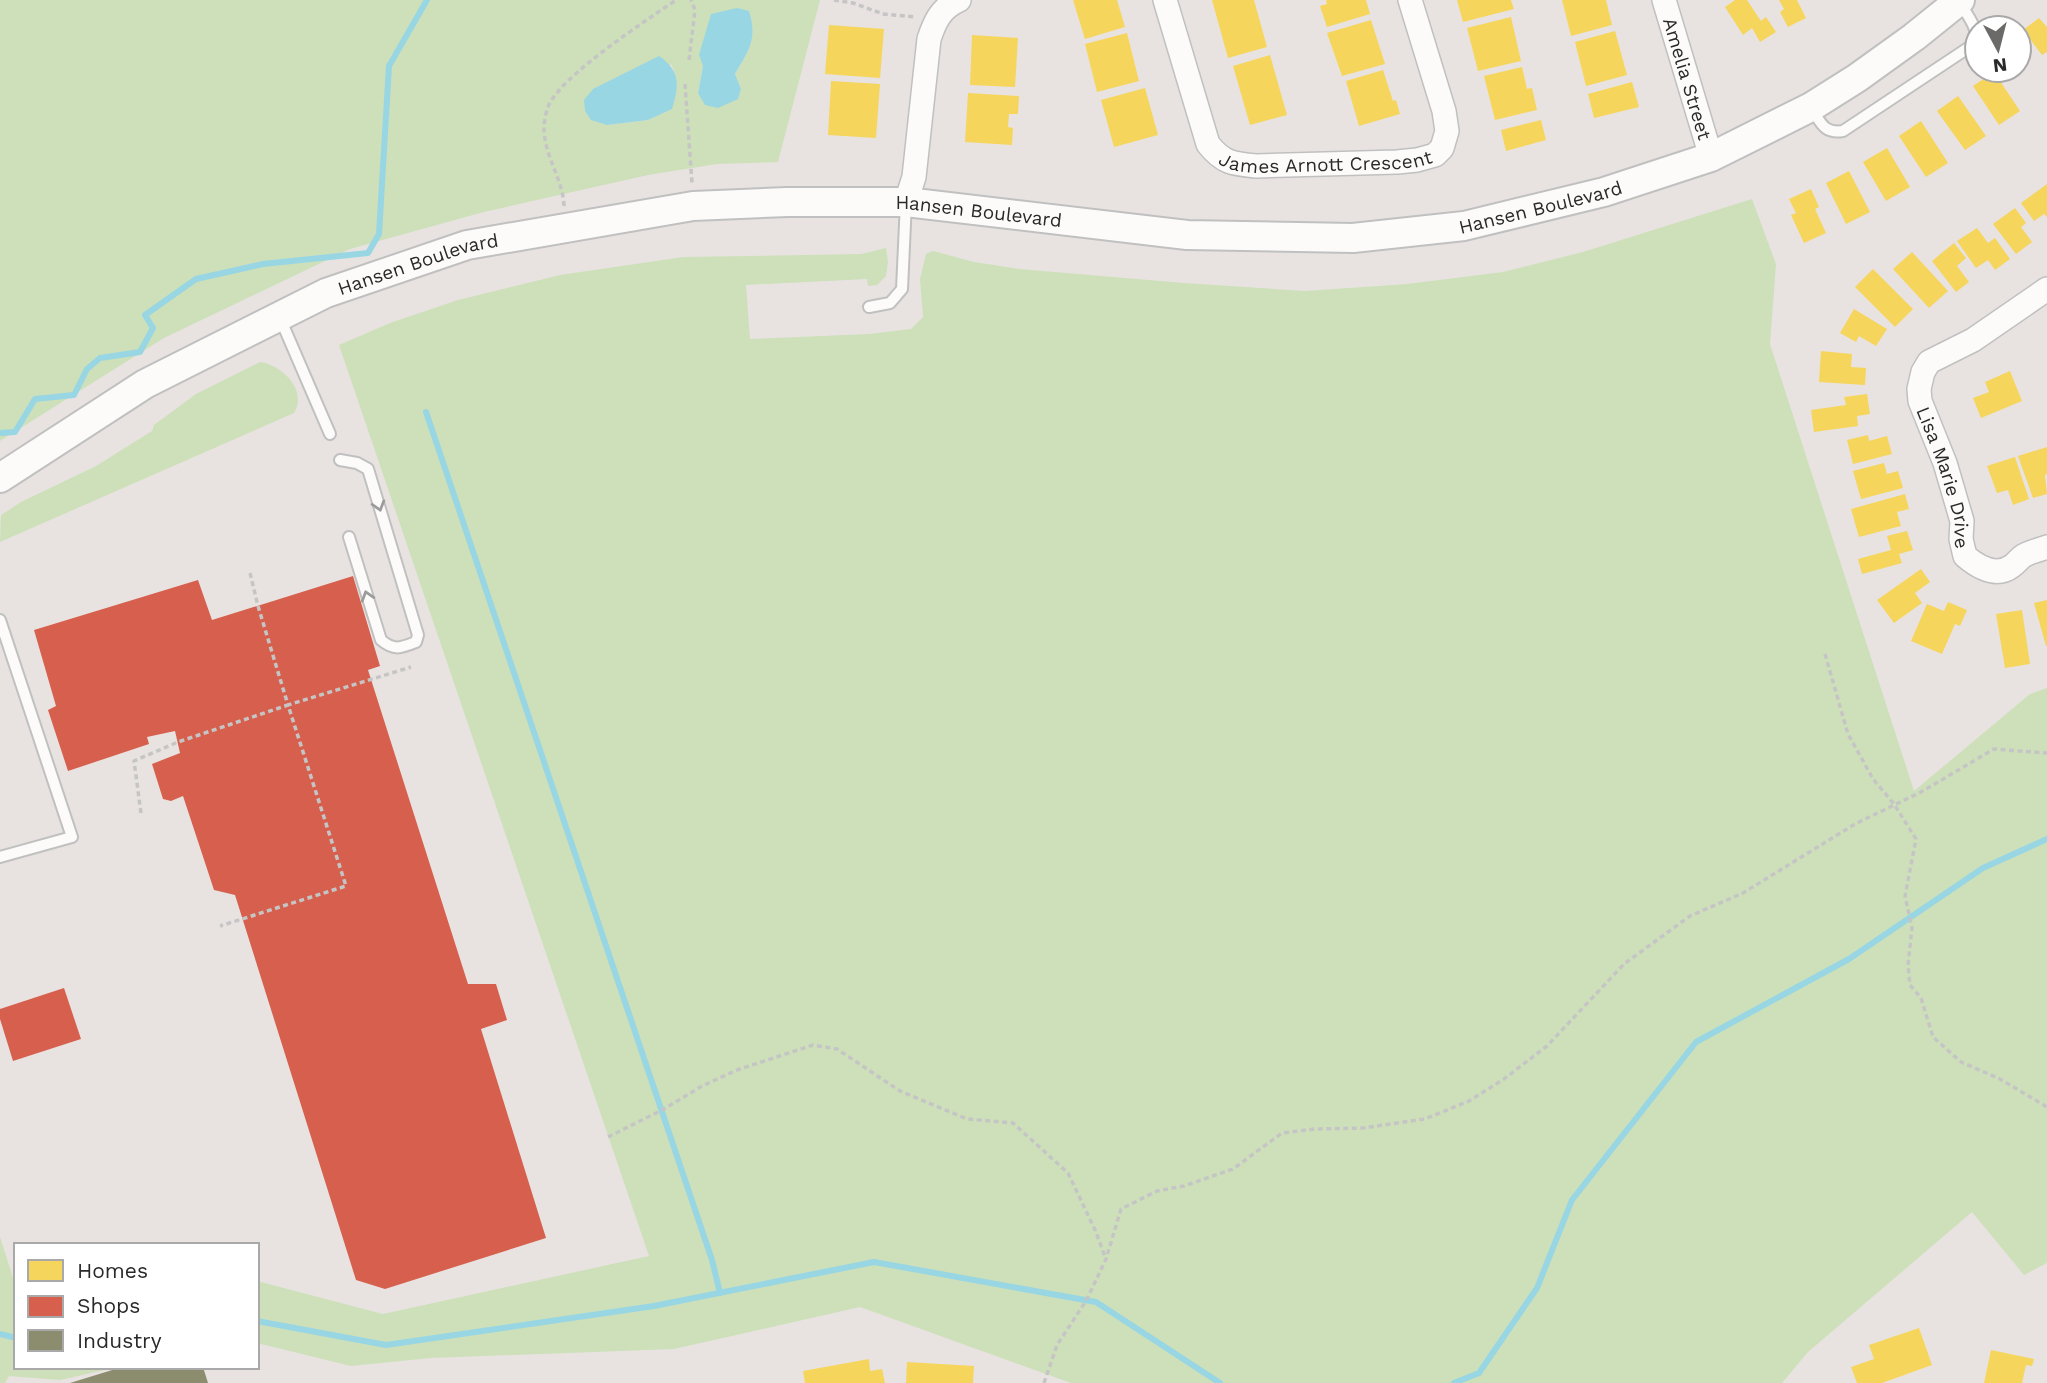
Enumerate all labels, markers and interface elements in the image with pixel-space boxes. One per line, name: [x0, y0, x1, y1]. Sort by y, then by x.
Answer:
north arrow: [1963, 14, 2033, 84]
street label: Amelia Street: [1658, 15, 1717, 143]
text: N: [1992, 53, 2008, 78]
street label: James Arnott Crescent: [1215, 145, 1435, 178]
street label: Hansen Boulevard: [1456, 175, 1625, 238]
street label: Hansen Boulevard: [895, 191, 1063, 232]
street label: Hansen Boulevard: [334, 228, 500, 300]
street label: Lisa Marie Drive: [1912, 403, 1974, 551]
one-way arrow: [371, 499, 386, 511]
one-way arrow: [361, 591, 375, 603]
legend: [14, 1243, 259, 1369]
text: Homes: [77, 1258, 148, 1283]
text: Shops: [77, 1293, 140, 1318]
text: Industry: [77, 1328, 162, 1353]

